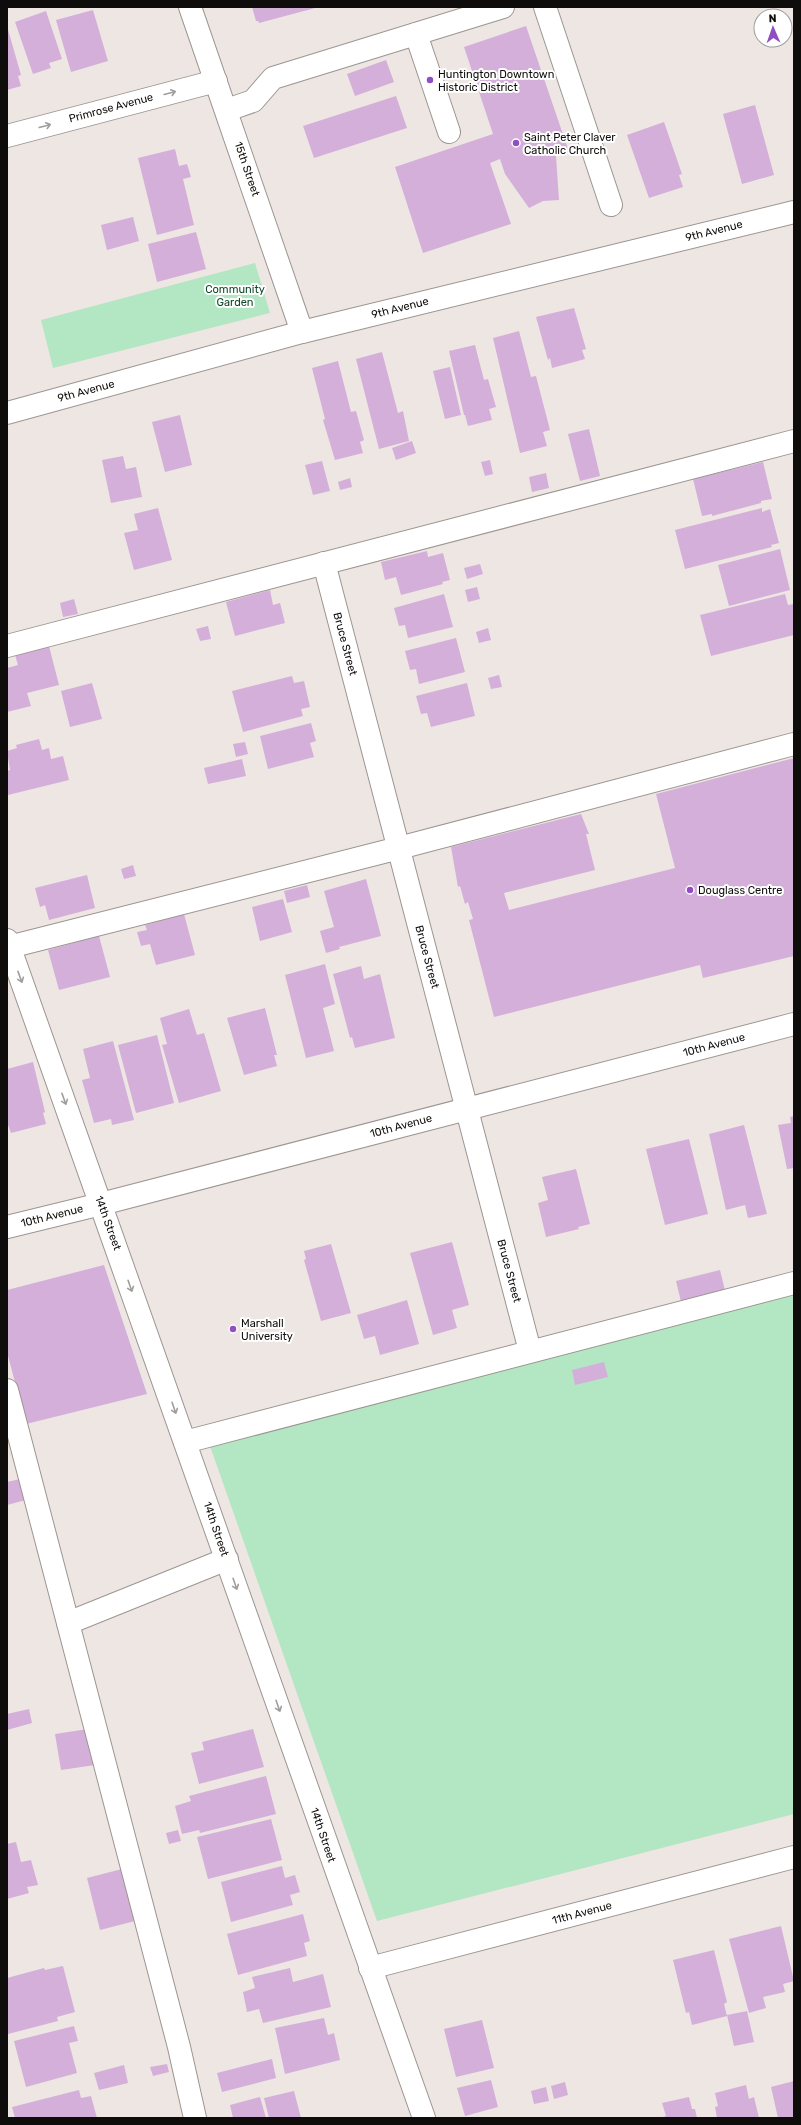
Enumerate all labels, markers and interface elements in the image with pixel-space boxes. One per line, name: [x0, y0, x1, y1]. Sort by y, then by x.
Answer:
north arrow: [753, 8, 793, 48]
text: N: [768, 12, 777, 25]
place label: Huntington Downtown Historic District: [438, 68, 554, 94]
marker: Huntington Downtown Historic District: [425, 75, 435, 85]
one-way arrow: [164, 88, 177, 96]
street label: Primrose Avenue: [67, 90, 155, 126]
one-way arrow: [38, 122, 51, 129]
place label: Saint Peter Claver Catholic Church: [524, 131, 616, 157]
marker: Saint Peter Claver Catholic Church: [511, 138, 521, 148]
street label: 15th Street: [232, 140, 263, 199]
street label: 9th Avenue: [684, 218, 744, 244]
park label: Community Garden: [205, 283, 265, 309]
street label: 9th Avenue: [370, 295, 430, 321]
street label: 9th Avenue: [56, 377, 116, 405]
street label: Bruce Street: [330, 611, 360, 678]
place label: Douglass Centre: [698, 884, 782, 897]
marker: Douglass Centre: [685, 885, 695, 895]
street label: Bruce Street: [412, 924, 442, 991]
one-way arrow: [17, 970, 24, 983]
street label: 10th Avenue: [682, 1030, 746, 1060]
one-way arrow: [61, 1093, 68, 1106]
street label: 10th Avenue: [369, 1111, 433, 1141]
street label: 14th Street: [92, 1194, 124, 1253]
street label: 10th Avenue: [20, 1202, 84, 1230]
street label: Bruce Street: [494, 1238, 524, 1305]
one-way arrow: [127, 1279, 135, 1291]
place label: Marshall University: [241, 1317, 293, 1343]
marker: Marshall University: [228, 1324, 238, 1334]
one-way arrow: [170, 1402, 178, 1414]
street label: 14th Street: [201, 1500, 232, 1559]
one-way arrow: [232, 1577, 240, 1589]
one-way arrow: [275, 1700, 283, 1712]
street label: 14th Street: [308, 1806, 339, 1865]
street label: 11th Avenue: [551, 1899, 613, 1927]

